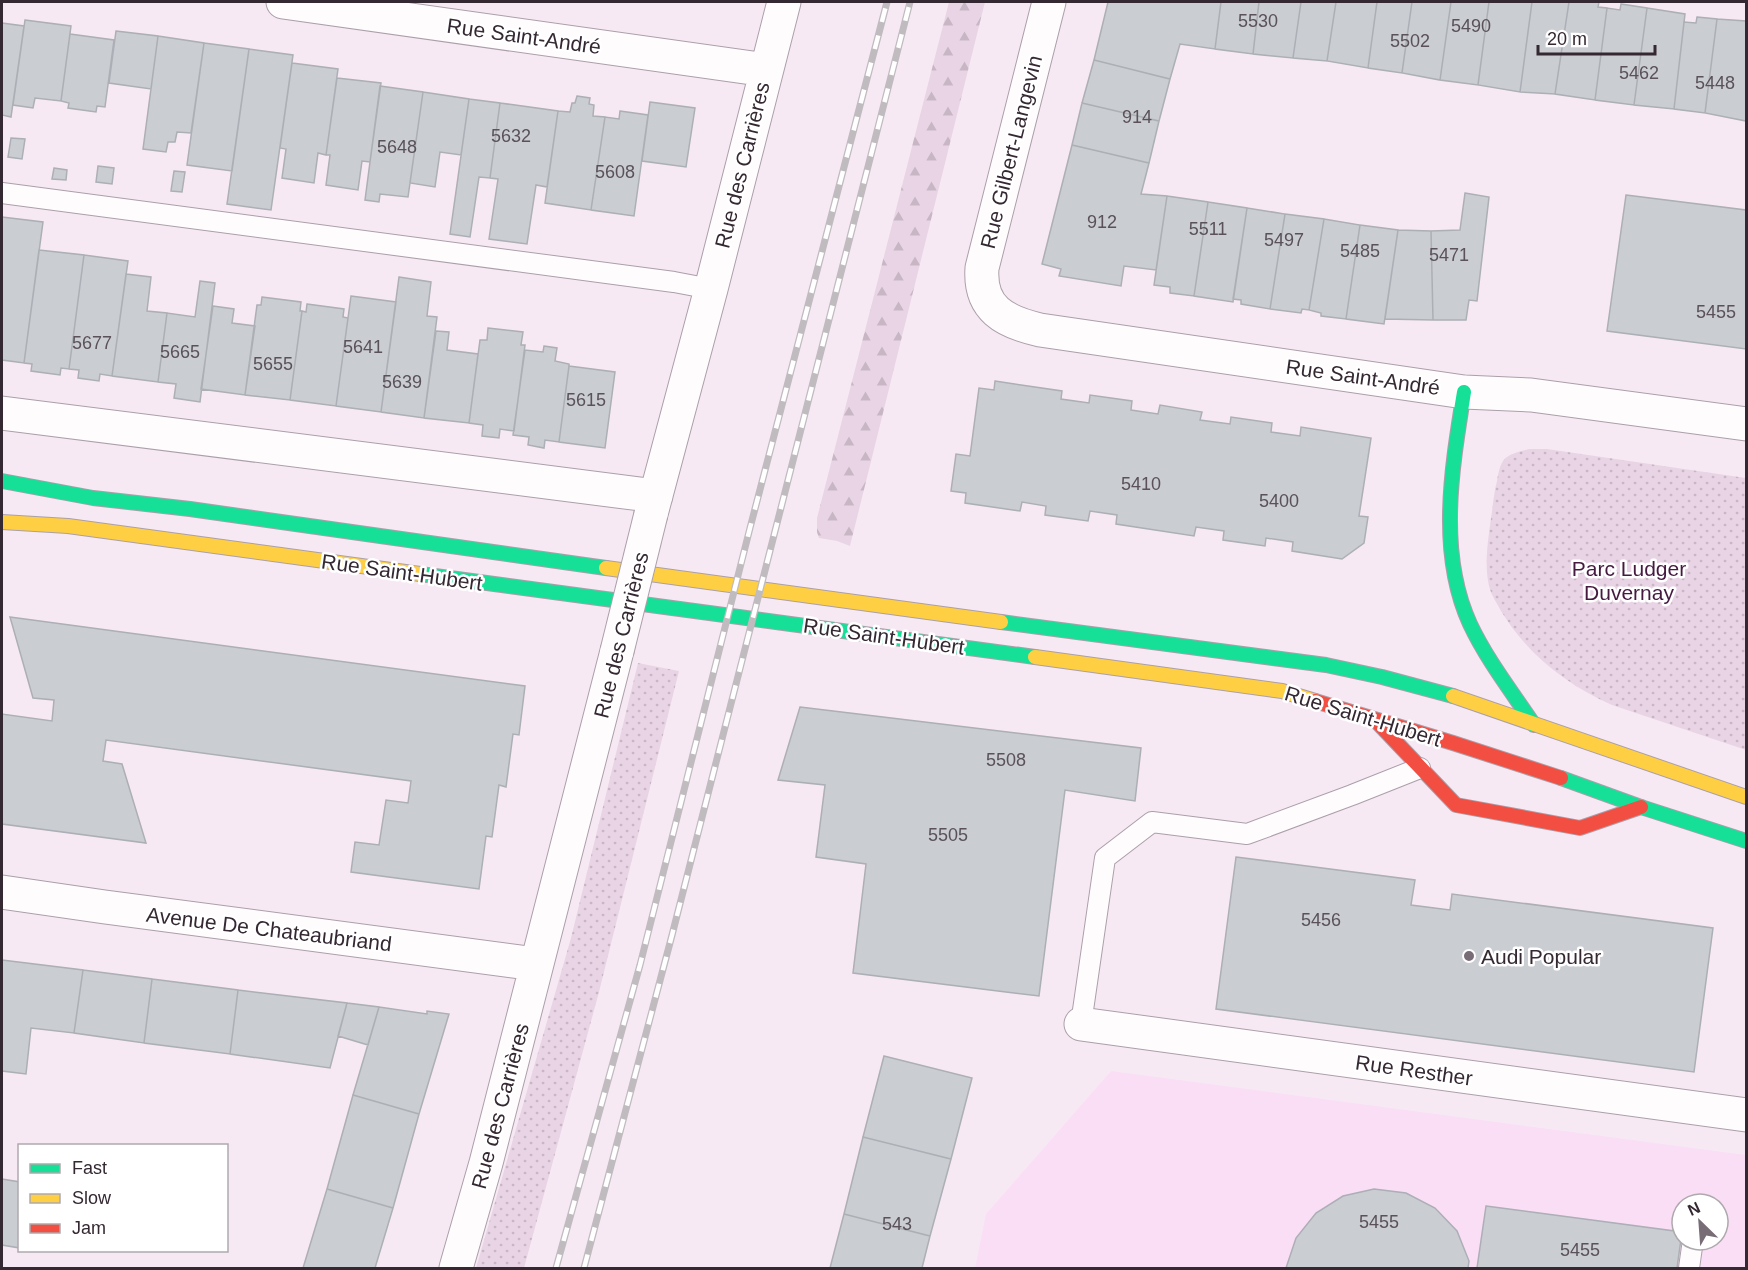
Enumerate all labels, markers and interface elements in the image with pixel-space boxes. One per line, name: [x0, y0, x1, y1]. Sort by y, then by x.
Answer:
house number: 5530: [1238, 11, 1278, 31]
street label: Rue Saint-André: [446, 14, 602, 58]
house number: 5490: [1451, 16, 1491, 36]
scale bar: [1538, 18, 1655, 56]
text: 20 m: [1547, 29, 1587, 49]
house number: 5502: [1390, 31, 1430, 51]
street label: Rue Gilbert-Langevin: [976, 53, 1046, 251]
house number: 5462: [1619, 63, 1659, 83]
house number: 5448: [1695, 73, 1735, 93]
street label: Rue des Carrières: [710, 80, 774, 250]
house number: 914: [1122, 107, 1152, 127]
house number: 5632: [491, 126, 531, 146]
house number: 5648: [377, 137, 417, 157]
house number: 5608: [595, 162, 635, 182]
house number: 912: [1087, 212, 1117, 232]
house number: 5511: [1189, 219, 1227, 239]
house number: 5497: [1264, 230, 1304, 250]
house number: 5485: [1340, 241, 1380, 261]
house number: 5471: [1429, 245, 1469, 265]
house number: 5455: [1696, 302, 1736, 322]
house number: 5677: [72, 333, 112, 353]
house number: 5641: [343, 337, 383, 357]
house number: 5665: [160, 342, 200, 362]
house number: 5655: [253, 354, 293, 374]
street label: Rue Saint-André: [1285, 355, 1441, 399]
house number: 5639: [382, 372, 422, 392]
house number: 5615: [566, 390, 606, 410]
house number: 5410: [1121, 474, 1161, 494]
house number: 5400: [1259, 491, 1299, 511]
street label: Rue Saint-Hubert: [320, 549, 484, 595]
street label: Rue des Carrières: [589, 550, 653, 720]
park label: Parc Ludger Duvernay: [1572, 557, 1686, 604]
street label: Rue Saint-Hubert: [802, 613, 966, 659]
street label: Rue Saint-Hubert: [1282, 681, 1444, 751]
house number: 5508: [986, 750, 1026, 770]
house number: 5505: [928, 825, 968, 845]
street label: Avenue De Chateaubriand: [145, 903, 393, 955]
house number: 5456: [1301, 910, 1341, 930]
place label: Audi Popular: [1481, 945, 1601, 968]
marker: Audi Popular: [1462, 949, 1476, 963]
street label: Rue des Carrières: [467, 1021, 533, 1191]
street label: Rue Resther: [1354, 1050, 1474, 1090]
legend: [18, 1144, 228, 1252]
text: Fast: [72, 1158, 107, 1178]
text: Slow: [72, 1188, 112, 1208]
north arrow: [1670, 1192, 1730, 1252]
text: N: [1685, 1199, 1703, 1219]
house number: 5455: [1359, 1212, 1399, 1232]
house number: 543: [882, 1214, 912, 1234]
text: Jam: [72, 1218, 106, 1238]
house number: 5455: [1560, 1240, 1600, 1260]

